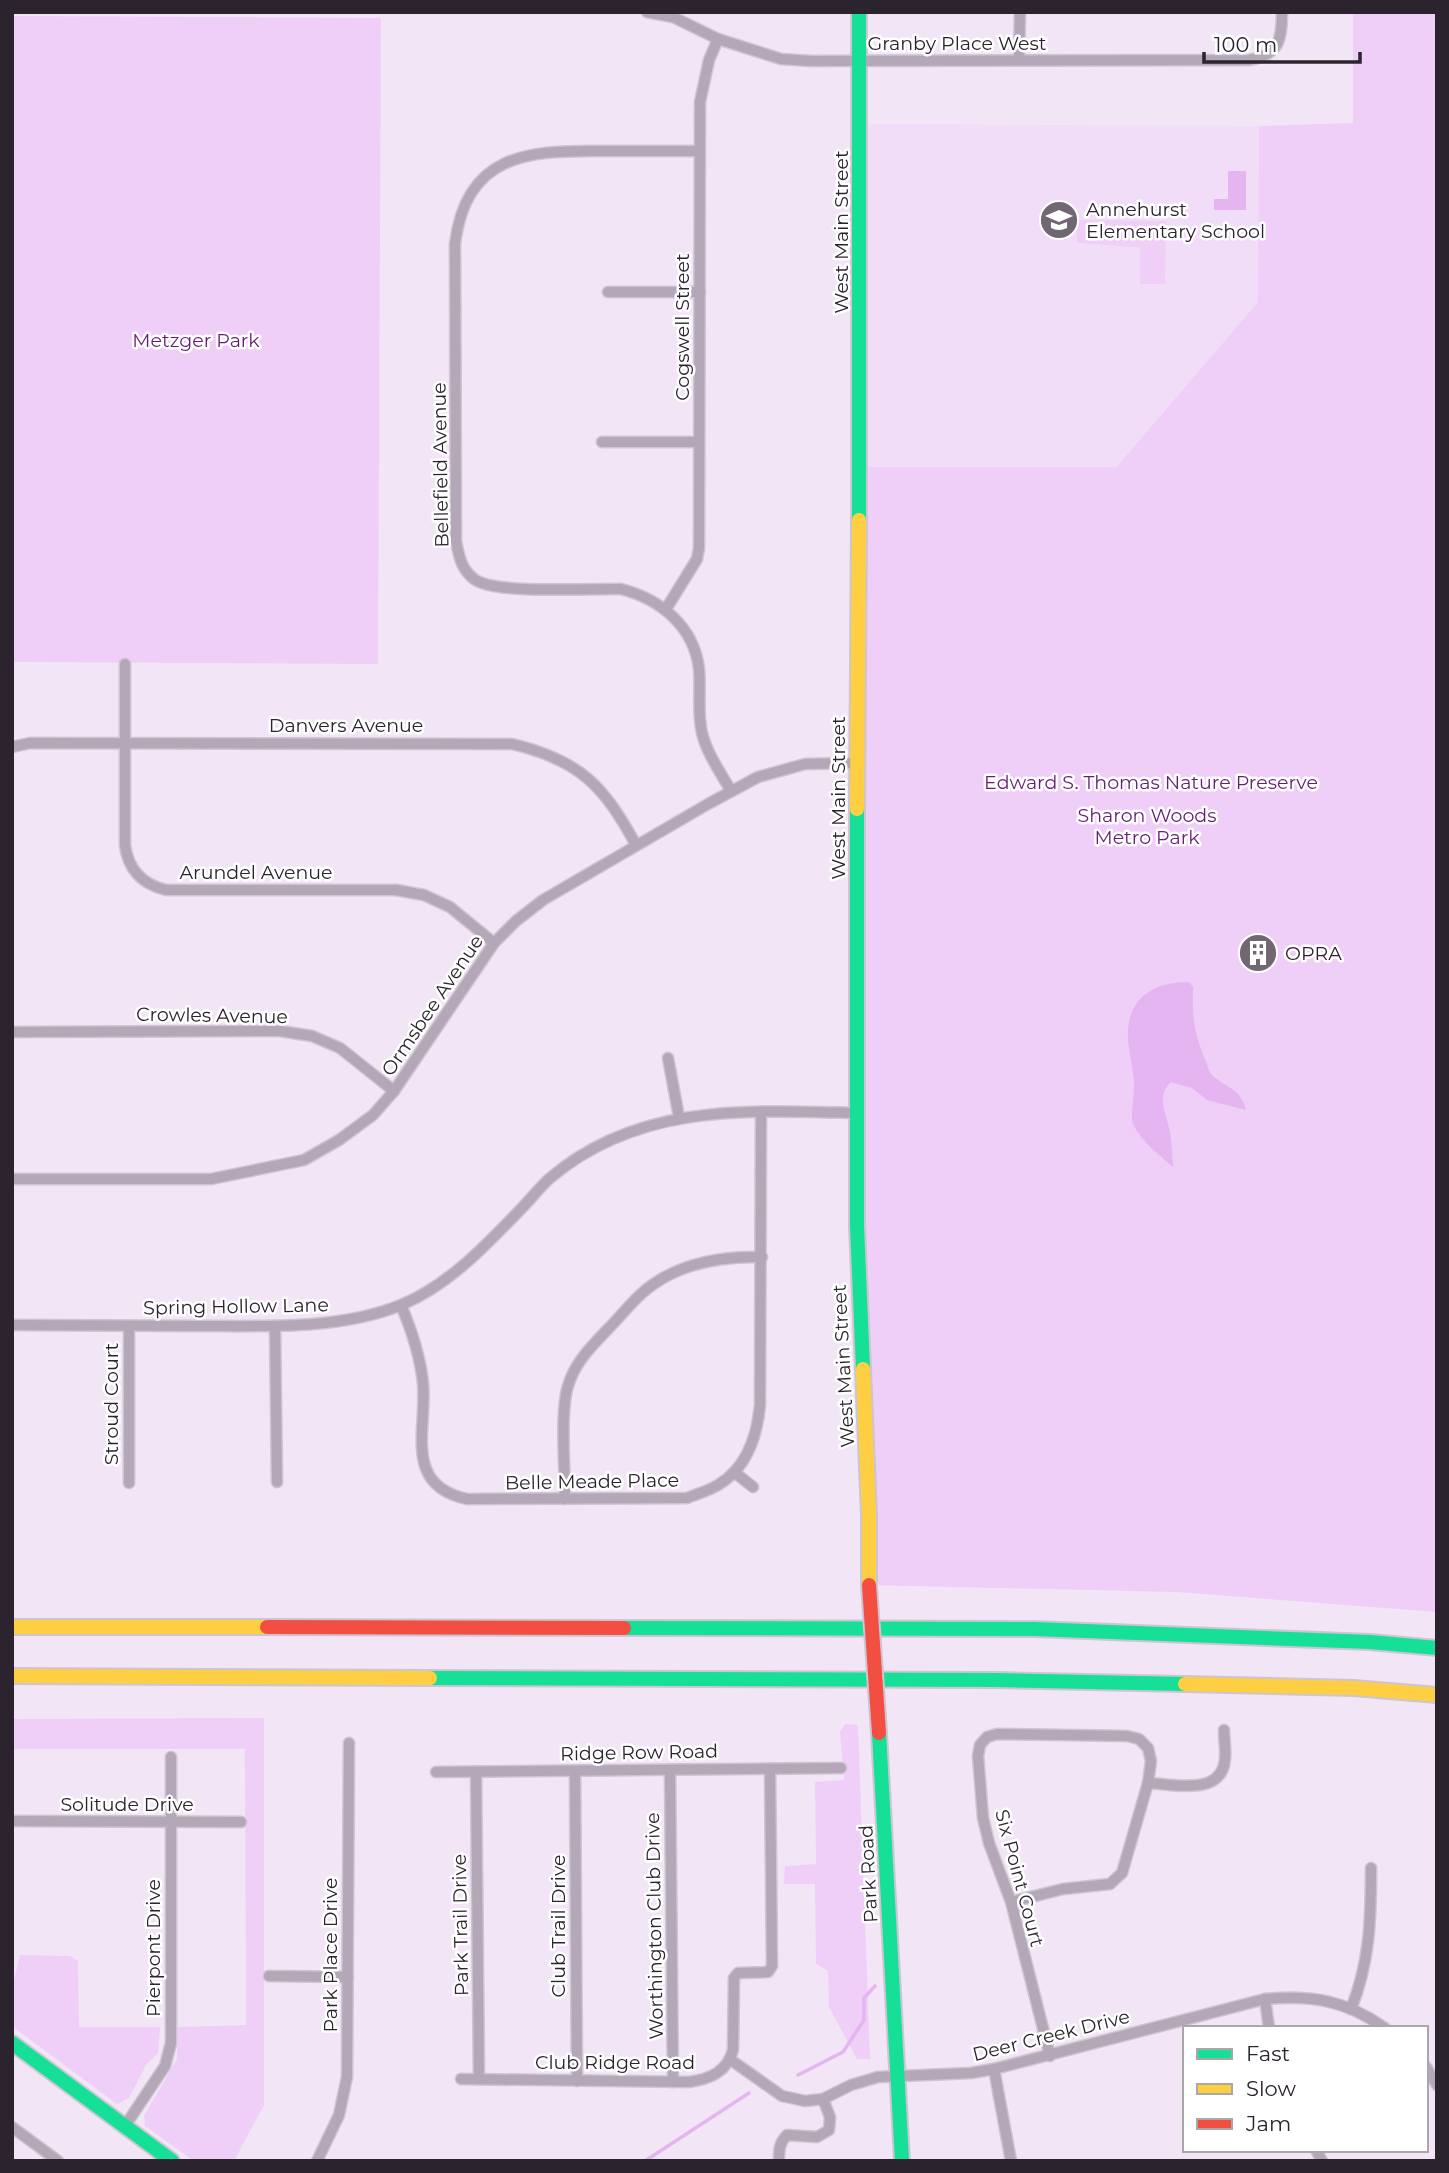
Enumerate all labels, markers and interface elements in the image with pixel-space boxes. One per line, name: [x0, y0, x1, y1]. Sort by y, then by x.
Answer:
scale bar: [1204, 21, 1360, 65]
street label: Granby Place West: [868, 32, 1047, 55]
text: 100 m: [1214, 32, 1277, 57]
street label: West Main Street: [830, 150, 853, 314]
place label: Annehurst Elementary School: [1086, 198, 1265, 243]
school or university icon: Annehurst Elementary School: [1038, 199, 1080, 241]
street label: Cogswell Street: [671, 253, 694, 401]
park label: Metzger Park: [132, 329, 260, 352]
street label: Bellefield Avenue: [428, 382, 453, 548]
street label: Danvers Avenue: [269, 714, 423, 737]
street label: West Main Street: [827, 716, 850, 880]
park label: Edward S. Thomas Nature Preserve: [984, 771, 1318, 794]
park label: Sharon Woods Metro Park: [1078, 804, 1216, 849]
street label: Arundel Avenue: [179, 861, 333, 884]
street label: Ormsbee Avenue: [377, 930, 488, 1080]
building icon: OPRA: [1237, 932, 1279, 974]
place label: OPRA: [1285, 942, 1342, 965]
street label: Crowles Avenue: [136, 1003, 288, 1028]
street label: West Main Street: [828, 1284, 859, 1448]
street label: Spring Hollow Lane: [143, 1293, 329, 1320]
street label: Stroud Court: [100, 1342, 123, 1465]
street label: Belle Meade Place: [505, 1468, 679, 1495]
street label: Ridge Row Road: [560, 1740, 718, 1765]
street label: Solitude Drive: [60, 1793, 194, 1816]
street label: Six Point Court: [990, 1807, 1049, 1950]
street label: Worthington Club Drive: [641, 1812, 668, 2040]
street label: Park Road: [854, 1824, 883, 1924]
street label: Park Trail Drive: [448, 1854, 473, 1996]
street label: Club Trail Drive: [547, 1855, 570, 1997]
street label: Park Place Drive: [319, 1877, 342, 2033]
street label: Pierpont Drive: [142, 1879, 165, 2017]
street label: Deer Creek Drive: [970, 2005, 1132, 2066]
legend: [1183, 2026, 1428, 2152]
text: Fast: [1246, 2041, 1290, 2066]
street label: Club Ridge Road: [535, 2051, 695, 2074]
text: Slow: [1246, 2076, 1296, 2101]
text: Jam: [1245, 2111, 1291, 2136]

